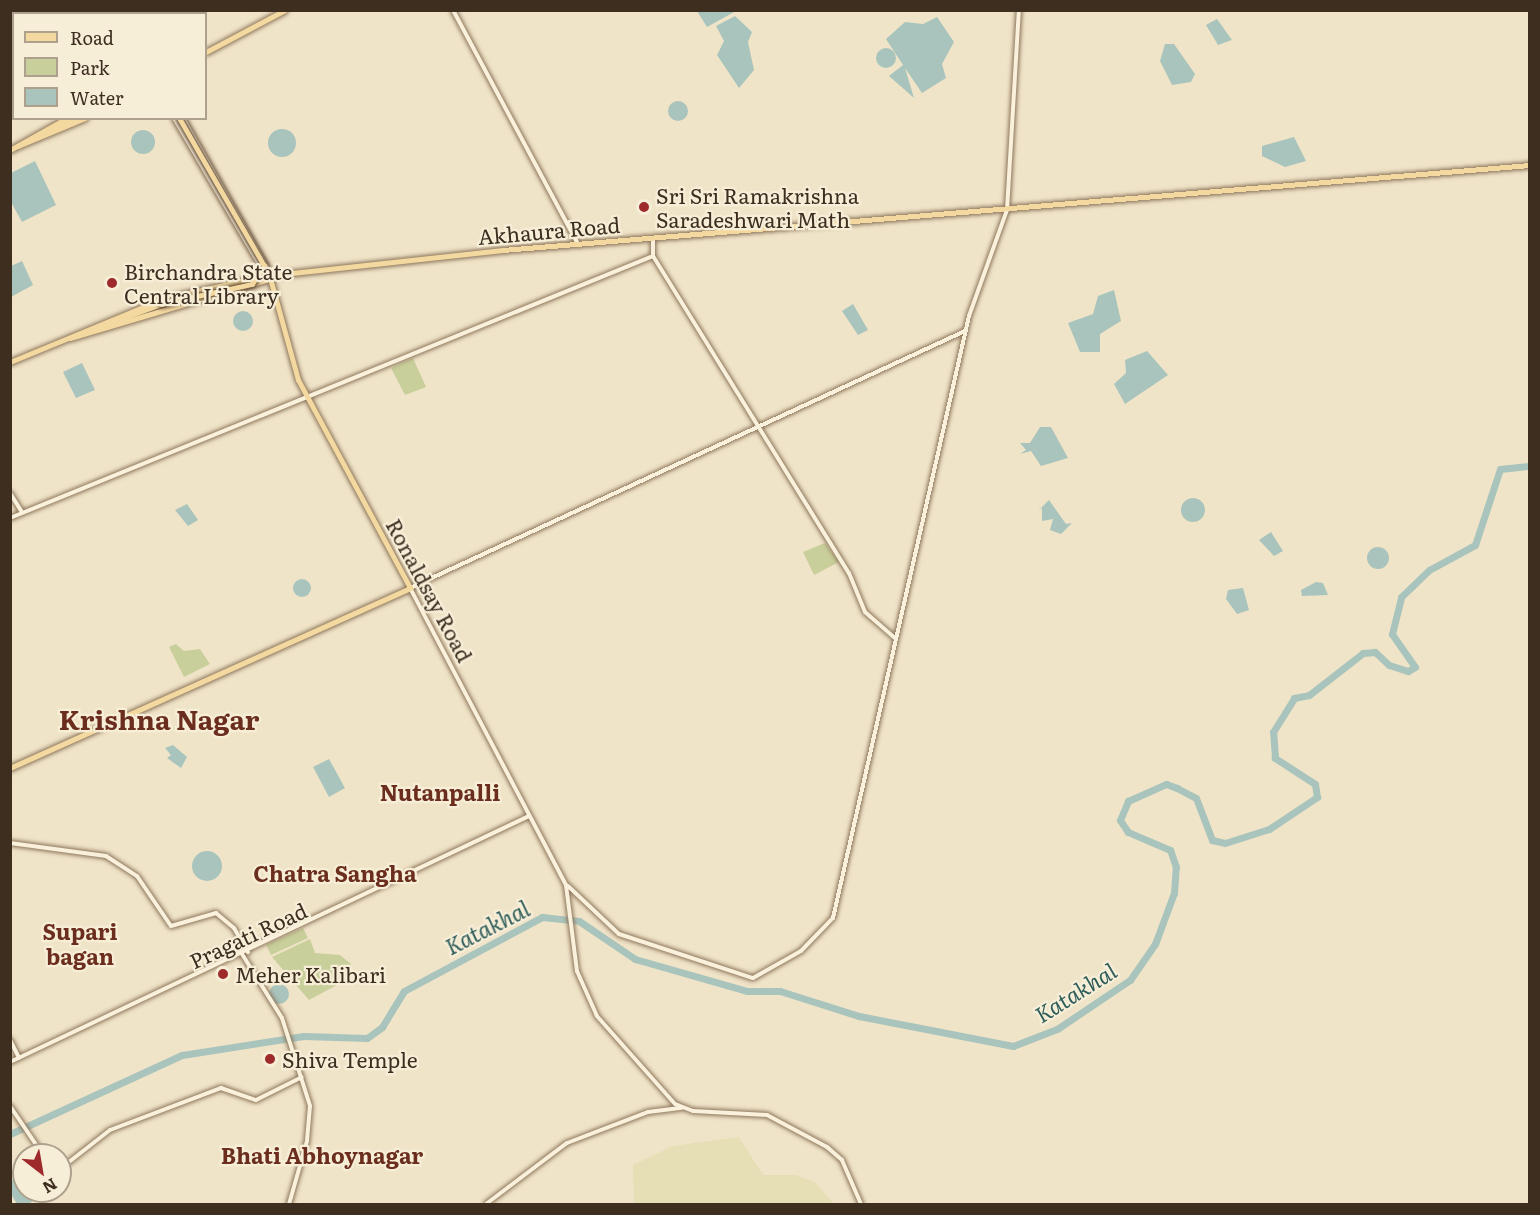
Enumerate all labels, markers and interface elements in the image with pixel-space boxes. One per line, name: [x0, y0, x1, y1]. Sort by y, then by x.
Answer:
legend: [12, 12, 207, 120]
text: Road: [70, 24, 114, 51]
text: Park: [70, 54, 109, 81]
text: Water: [70, 84, 123, 111]
place label: Sri Sri Ramakrishna Saradeshwari Math: [656, 182, 859, 232]
marker: Sri Sri Ramakrishna Saradeshwari Math: [637, 200, 651, 214]
street label: Akhaura Road: [477, 211, 621, 249]
place label: Birchandra State Central Library: [124, 258, 292, 308]
marker: Birchandra State Central Library: [105, 276, 119, 290]
street label: Ronaldsay Road: [382, 514, 478, 666]
district label: Krishna Nagar: [59, 703, 259, 735]
district label: Nutanpalli: [380, 779, 500, 805]
district label: Chatra Sangha: [253, 860, 417, 886]
water label: Katakhal: [440, 895, 534, 959]
street label: Pragati Road: [185, 897, 311, 973]
district label: Supari bagan: [42, 917, 118, 968]
water label: Katakhal: [1029, 957, 1121, 1027]
place label: Meher Kalibari: [235, 961, 386, 987]
marker: Meher Kalibari: [216, 967, 230, 981]
place label: Shiva Temple: [282, 1046, 418, 1072]
marker: Shiva Temple: [263, 1052, 277, 1066]
district label: Bhati Abhoynagar: [221, 1142, 423, 1168]
north arrow: [12, 1143, 72, 1203]
text: N: [38, 1173, 62, 1200]

